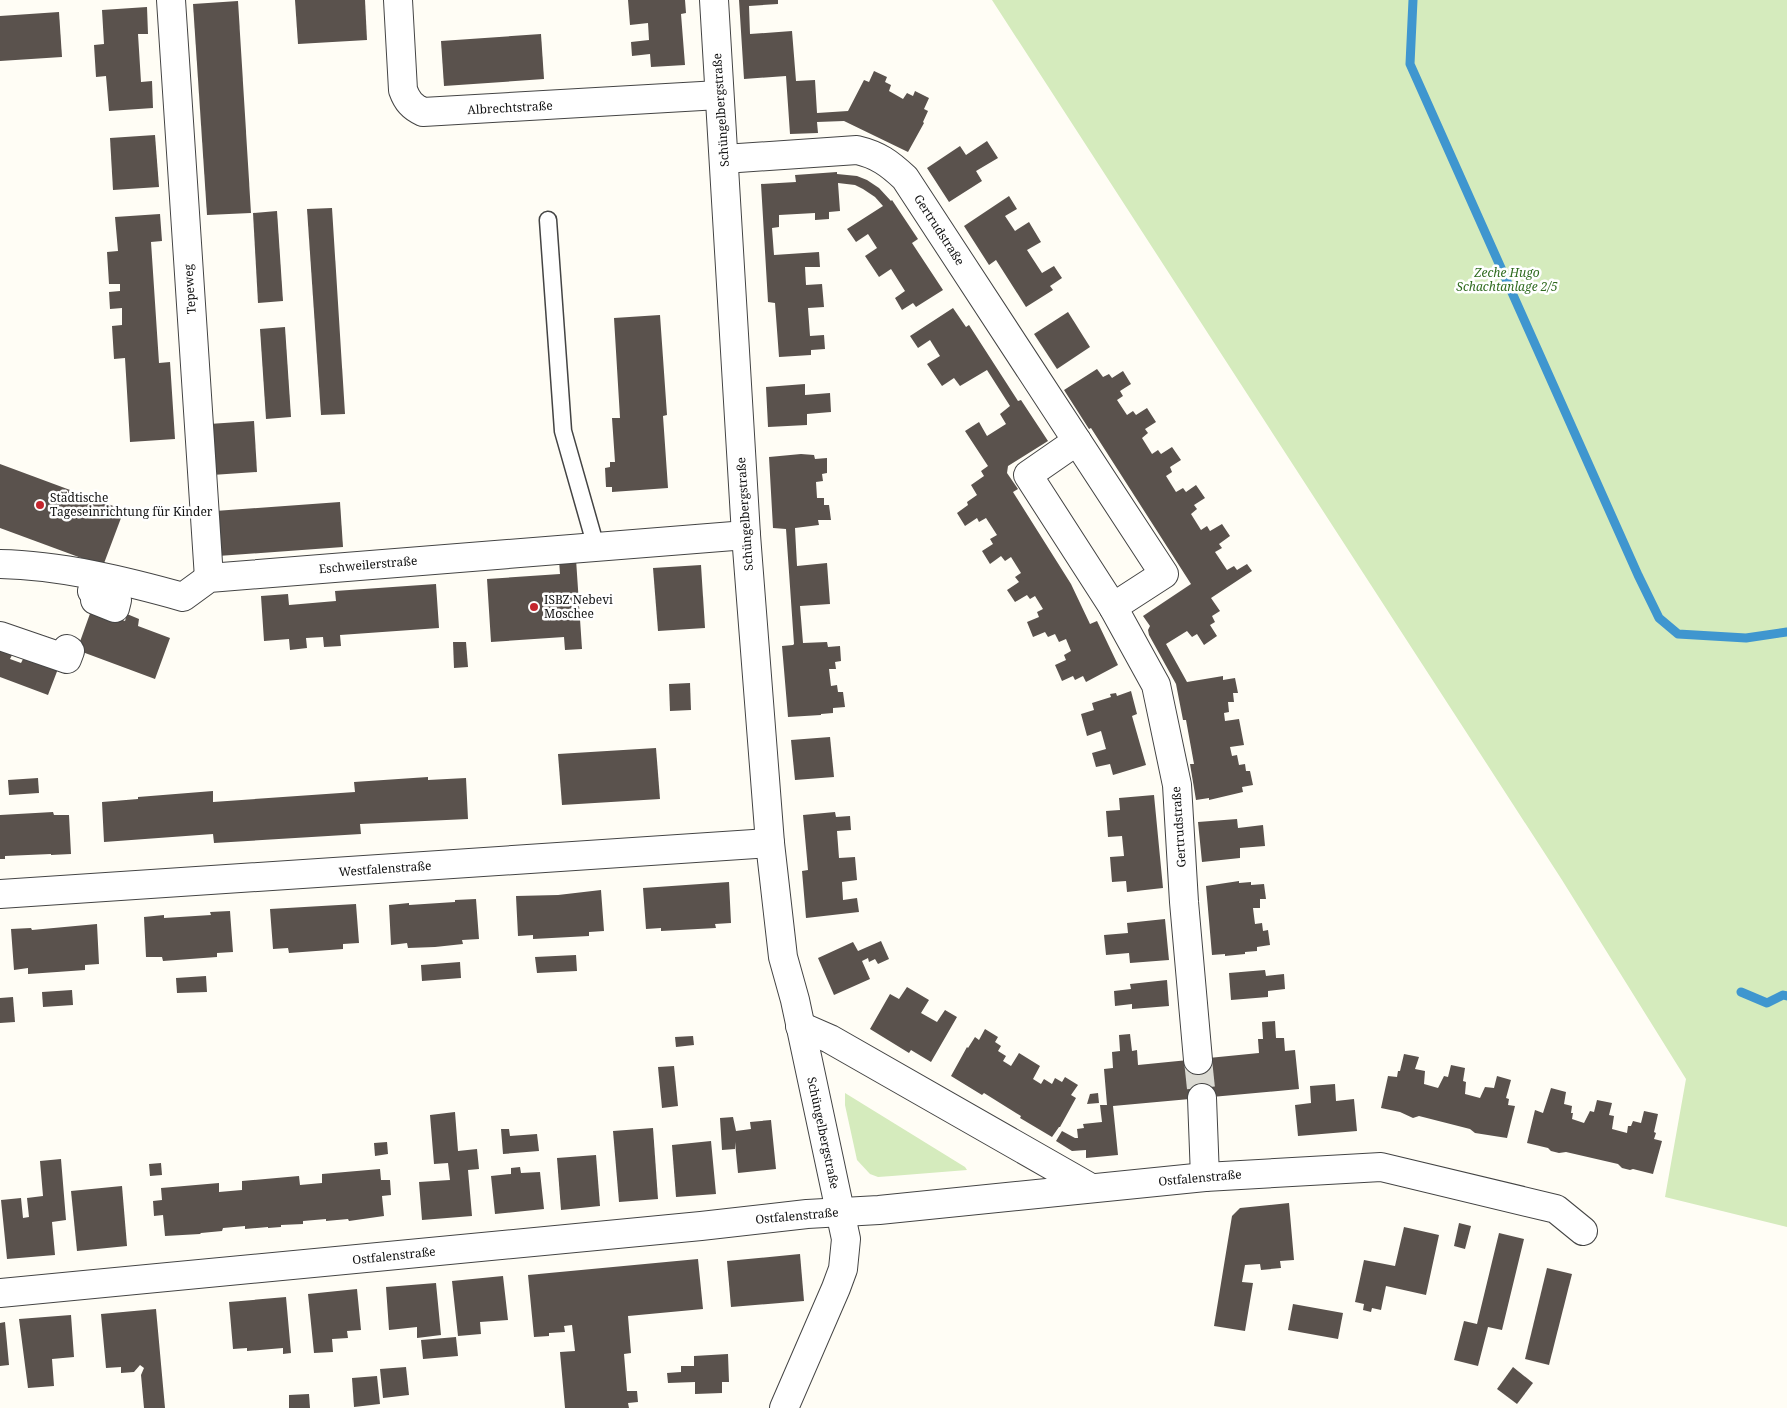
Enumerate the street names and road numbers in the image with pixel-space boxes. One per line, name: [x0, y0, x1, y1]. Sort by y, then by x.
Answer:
street label: Schüngelbergstraße: [708, 53, 733, 167]
street label: Albrechtstraße: [467, 97, 553, 118]
street label: Gertrudstraße: [910, 191, 969, 269]
street label: Tepeweg: [179, 263, 200, 315]
street label: Schüngelbergstraße: [732, 457, 757, 571]
street label: Eschweilerstraße: [318, 552, 418, 577]
street label: Gertrudstraße: [1167, 786, 1190, 868]
street label: Westfalenstraße: [338, 857, 432, 880]
street label: Schüngelbergstraße: [803, 1075, 844, 1190]
street label: Ostfalenstraße: [1158, 1165, 1242, 1190]
street label: Ostfalenstraße: [755, 1203, 839, 1228]
street label: Ostfalenstraße: [351, 1243, 436, 1268]

